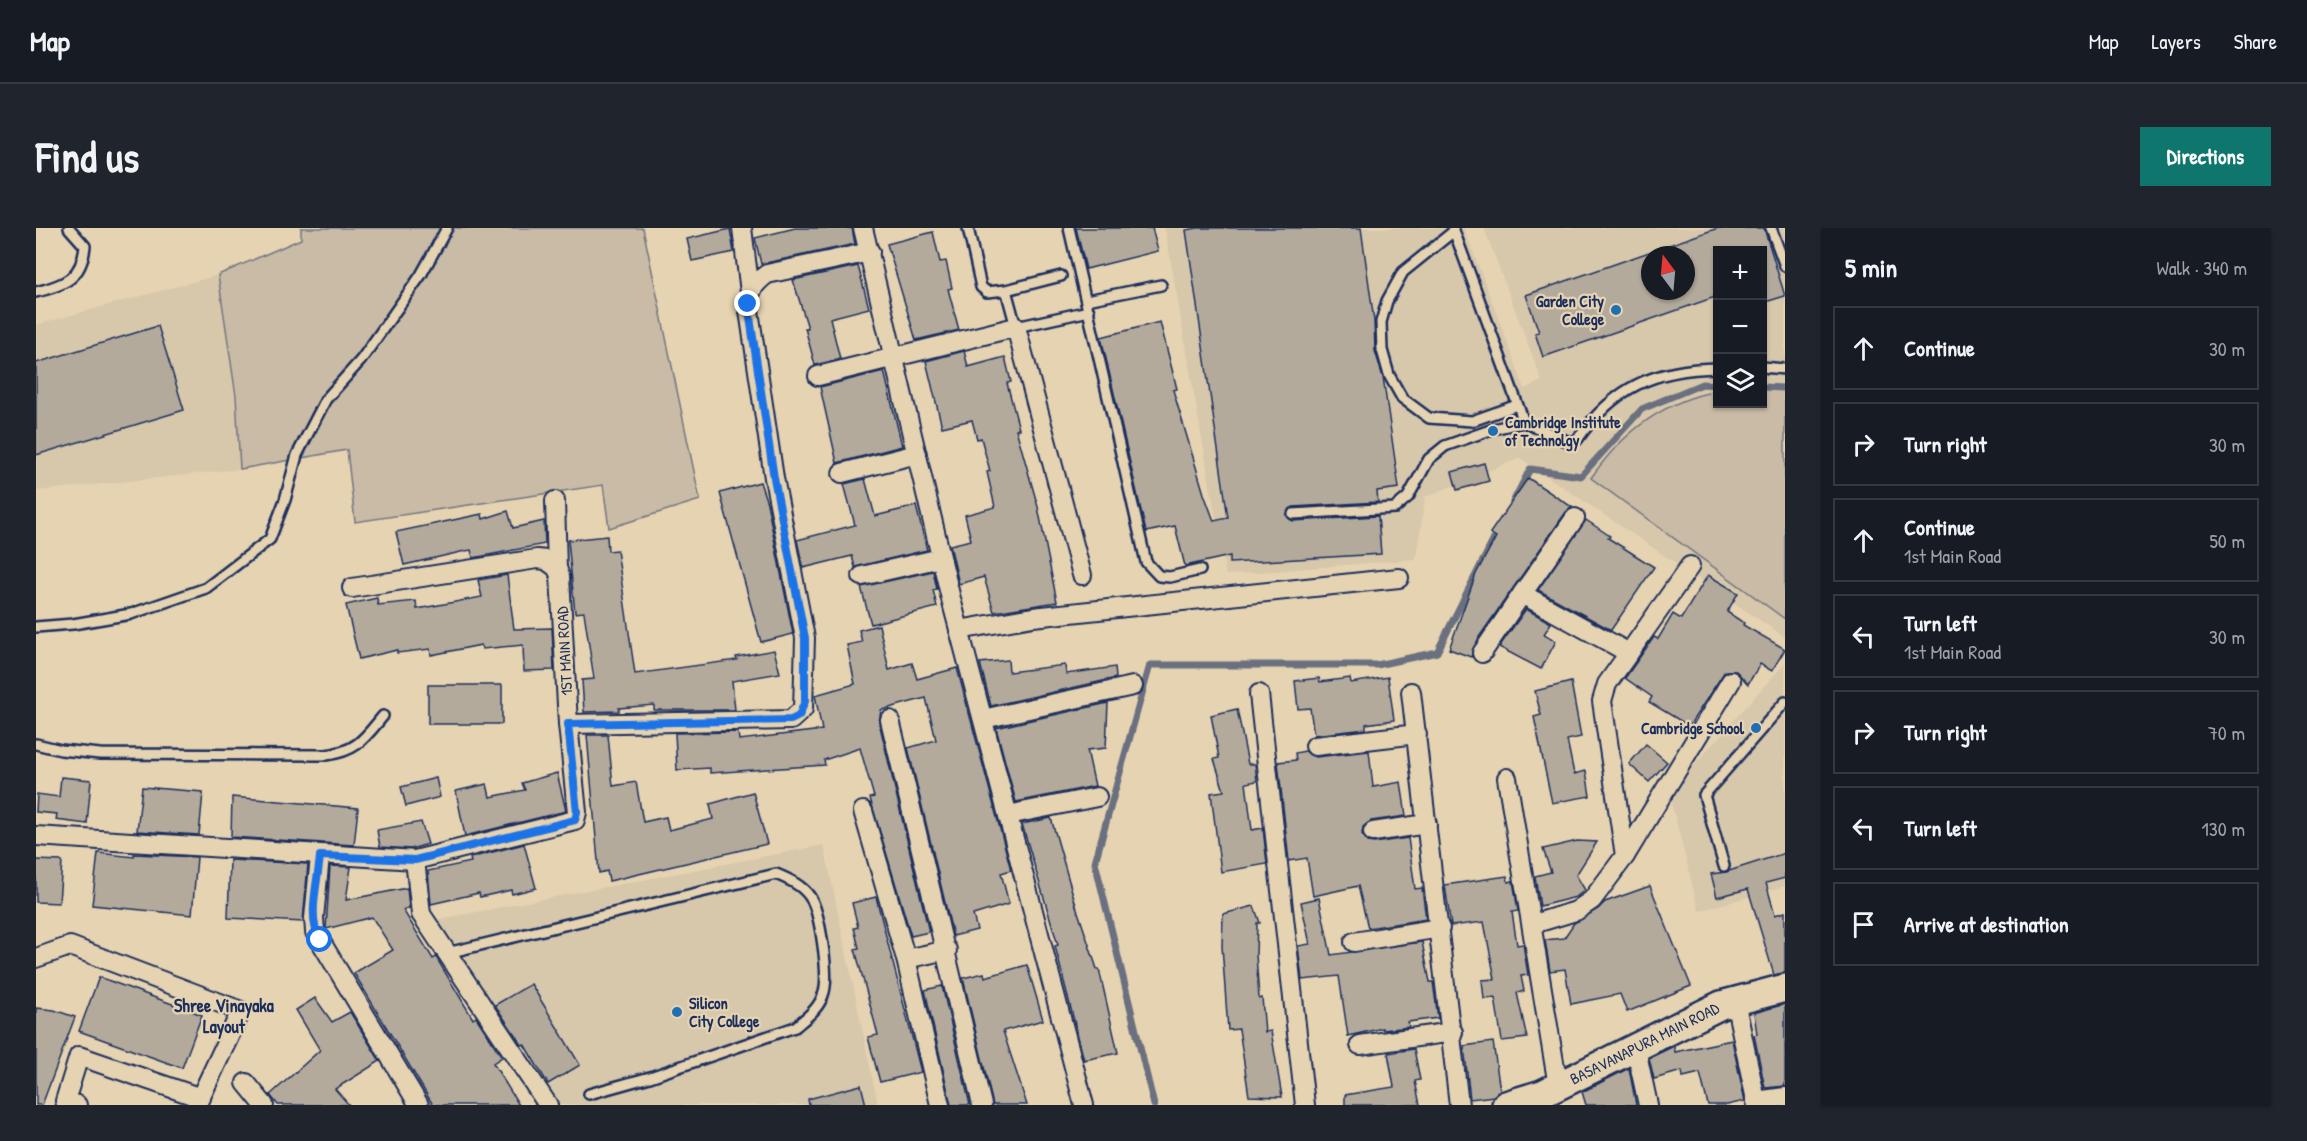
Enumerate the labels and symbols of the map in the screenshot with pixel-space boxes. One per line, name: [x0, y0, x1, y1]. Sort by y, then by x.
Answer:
north arrow: [1641, 246, 1695, 300]
route end: [734, 290, 760, 316]
place label: Garden City College: [1536, 290, 1605, 331]
marker: Garden City College: [1609, 303, 1623, 317]
place label: Cambridge Institute of Technolgy: [1505, 411, 1621, 452]
marker: Cambridge Institute of Technolgy: [1486, 424, 1500, 438]
street label: 1ST MAIN ROAD: [551, 606, 577, 696]
place label: Cambridge School: [1641, 717, 1745, 740]
marker: Cambridge School: [1749, 721, 1763, 735]
route start: [306, 926, 332, 952]
place label: Silicon City College: [689, 992, 760, 1033]
district label: Shree Vinayaka Layout: [174, 993, 275, 1040]
street label: BASAVANAPURA MAIN ROAD: [1566, 996, 1723, 1090]
marker: Silicon City College: [670, 1005, 684, 1019]

